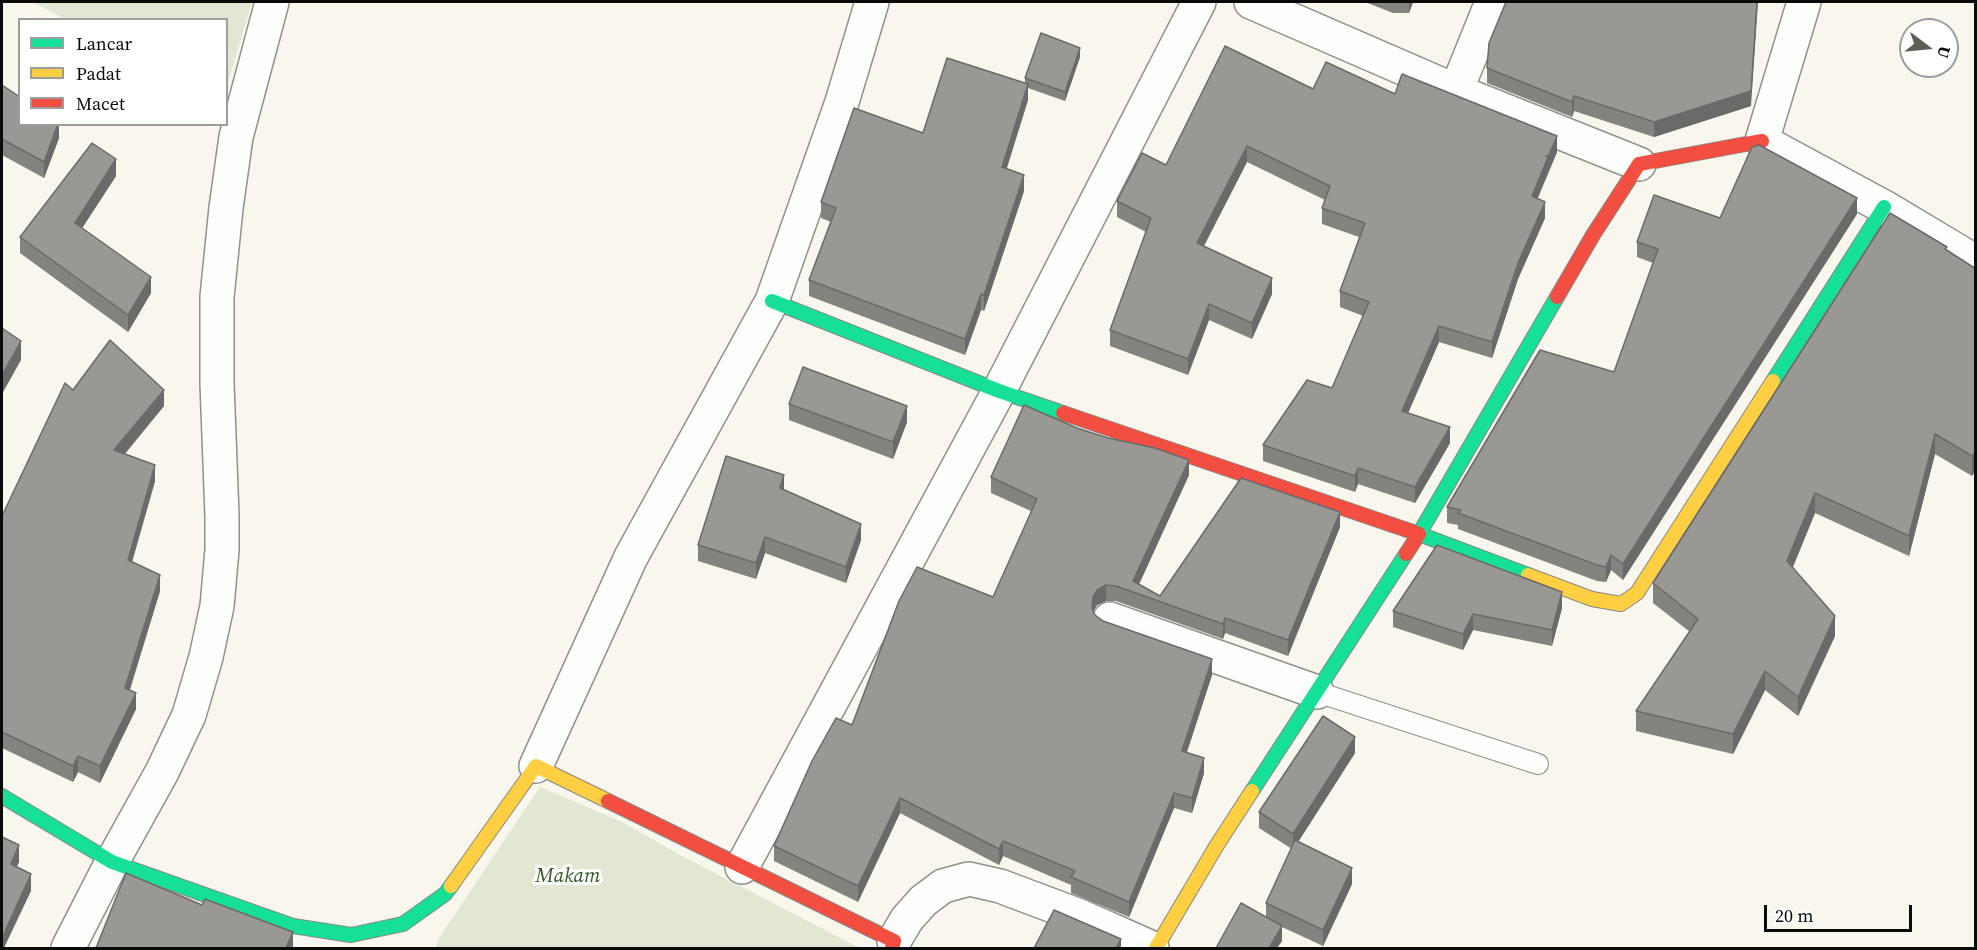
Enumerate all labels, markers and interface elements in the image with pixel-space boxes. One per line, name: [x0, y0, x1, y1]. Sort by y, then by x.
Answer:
legend: [18, 18, 228, 126]
north arrow: [1899, 18, 1959, 78]
text: Lancar: [76, 31, 132, 56]
text: U: [1932, 44, 1957, 61]
text: Padat: [76, 61, 121, 86]
text: Macet: [76, 91, 125, 116]
park label: Makam: [536, 865, 600, 889]
scale bar: [1767, 893, 1916, 931]
text: 20 m: [1775, 903, 1813, 928]

